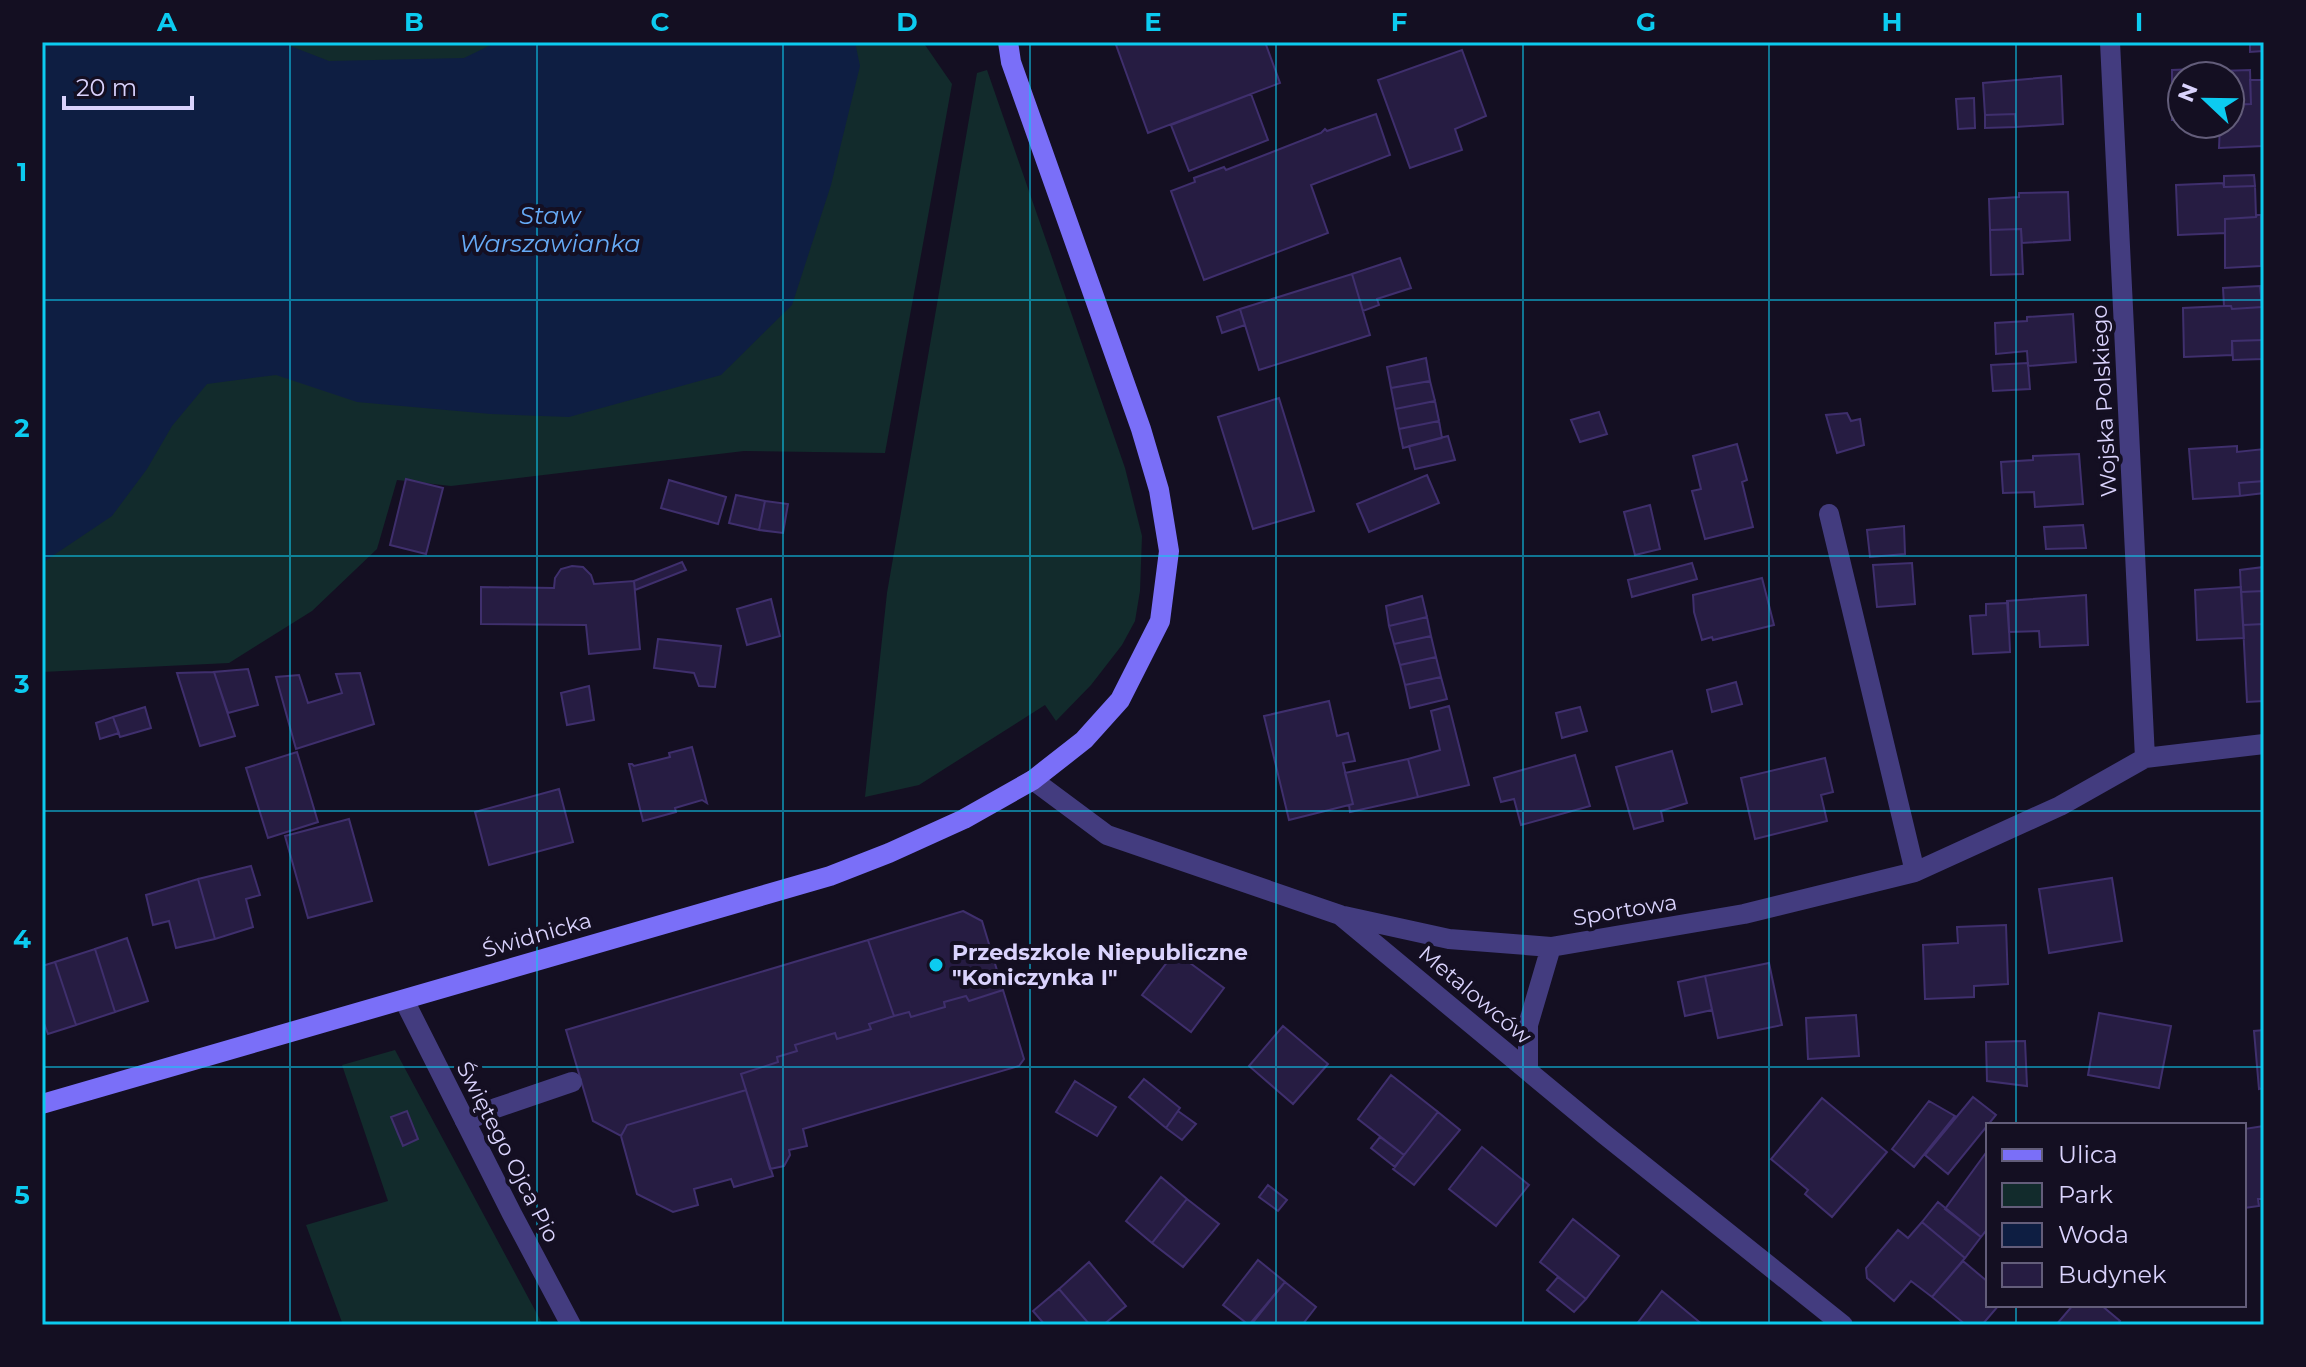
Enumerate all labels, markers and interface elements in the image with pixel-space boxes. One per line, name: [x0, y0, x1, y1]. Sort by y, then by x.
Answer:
text: A: [156, 6, 178, 38]
text: B: [404, 6, 424, 38]
text: C: [651, 6, 670, 38]
text: D: [896, 6, 918, 38]
text: E: [1144, 6, 1162, 38]
text: F: [1391, 6, 1407, 38]
text: G: [1636, 6, 1656, 38]
text: H: [1881, 6, 1903, 38]
text: I: [2135, 6, 2143, 38]
scale bar: [64, 60, 192, 110]
north arrow: [2166, 60, 2246, 140]
text: 20 m: [76, 73, 137, 102]
text: N: [2172, 79, 2204, 106]
text: 1: [17, 156, 27, 188]
water label: Staw Warszawianka: [460, 201, 640, 258]
street label: Wojska Polskiego: [2085, 304, 2123, 498]
text: 2: [14, 412, 30, 444]
text: 3: [13, 668, 30, 700]
street label: Sportowa: [1571, 888, 1679, 932]
street label: Świdnicka: [479, 907, 595, 963]
text: 4: [13, 923, 31, 955]
place label: Przedszkole Niepubliczne "Koniczynka I": [952, 939, 1248, 991]
street label: Metalowców: [1413, 940, 1537, 1050]
marker: Przedszkole Niepubliczne "Koniczynka I": [927, 956, 945, 974]
street label: Świętego Ojca Pio: [451, 1057, 565, 1247]
legend: [1986, 1123, 2246, 1307]
text: Ulica: [2058, 1140, 2118, 1169]
text: 5: [14, 1179, 30, 1211]
text: Park: [2058, 1180, 2113, 1209]
text: Woda: [2058, 1220, 2129, 1249]
text: Budynek: [2058, 1260, 2167, 1289]

